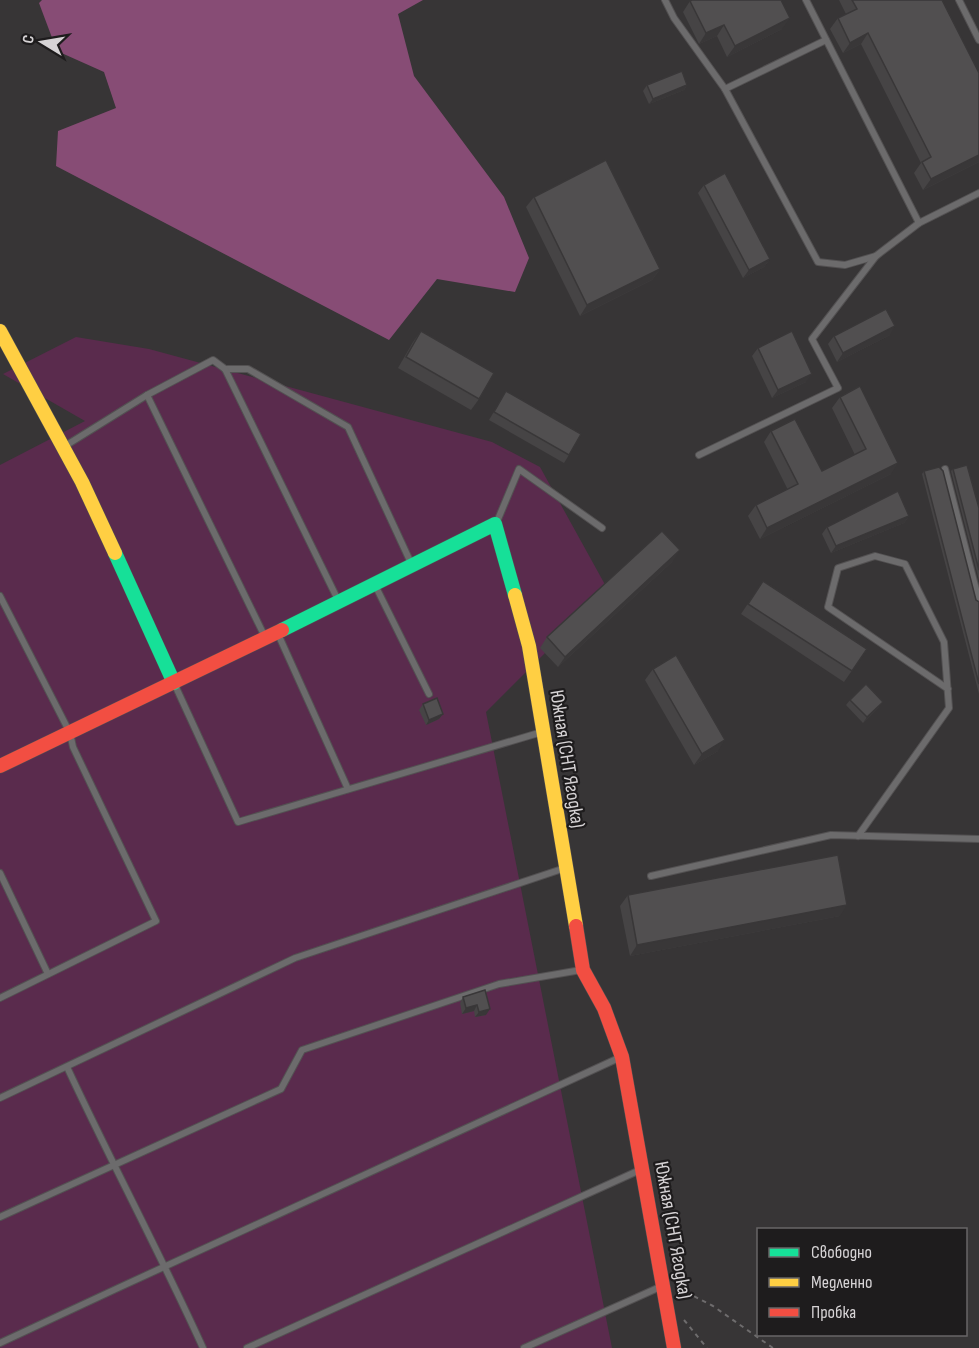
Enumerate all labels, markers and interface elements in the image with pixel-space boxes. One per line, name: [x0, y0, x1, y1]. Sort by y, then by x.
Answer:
north arrow: [12, 12, 72, 72]
text: С: [19, 34, 39, 45]
street label: Южная (СНТ Ягодка): [544, 688, 590, 830]
street label: Южная (СНТ Ягодка): [649, 1159, 697, 1301]
legend: [757, 1228, 967, 1336]
text: Свободно: [811, 1242, 872, 1263]
text: Медленно: [811, 1272, 873, 1293]
text: Пробка: [811, 1302, 856, 1323]

